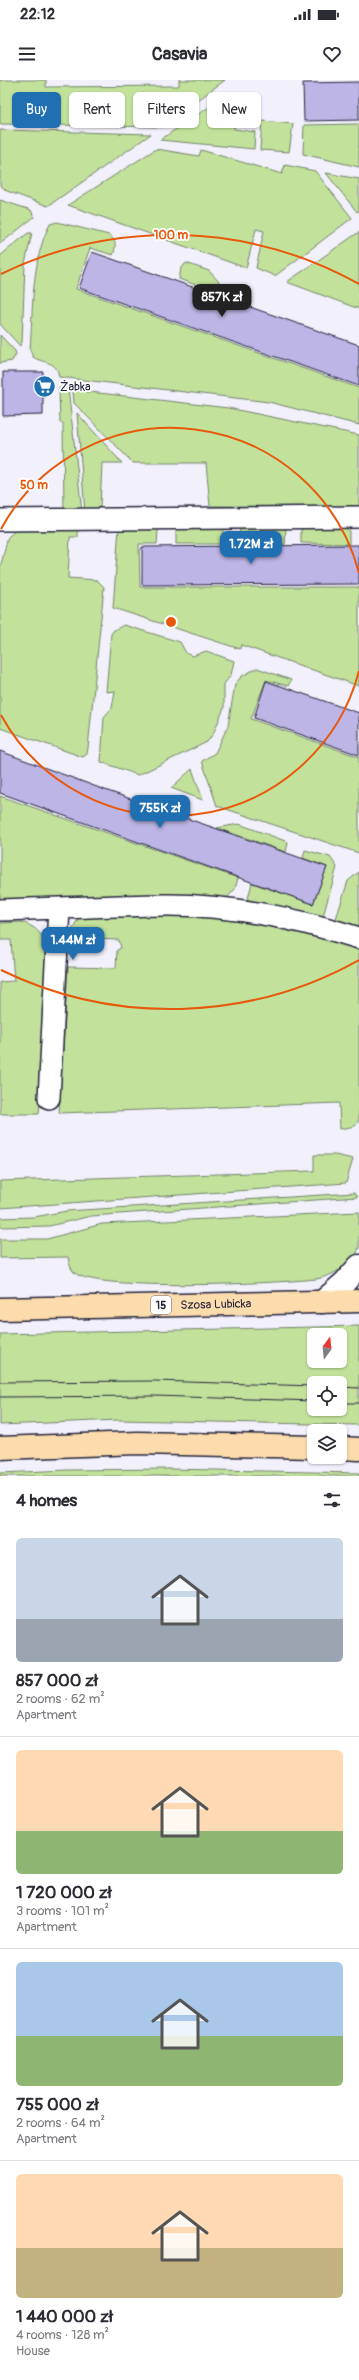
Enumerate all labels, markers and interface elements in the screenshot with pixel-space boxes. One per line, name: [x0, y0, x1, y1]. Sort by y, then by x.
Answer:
text: 22:12: [20, 5, 55, 24]
icon: menu: [16, 43, 38, 65]
text: Casavia: [152, 43, 207, 66]
icon: heart: [321, 43, 343, 65]
chip: Buy: [12, 92, 61, 128]
chip: Rent: [69, 92, 125, 128]
chip: Filters: [133, 92, 199, 128]
chip: New: [207, 92, 261, 128]
text: 100 m: [154, 228, 189, 243]
pin: 857K zł: [185, 284, 259, 318]
text: 857K zł: [201, 289, 243, 305]
supermarket icon: Żabka: [31, 374, 57, 400]
place label: Żabka: [60, 379, 91, 395]
text: 50 m: [20, 478, 48, 493]
pin: 1.72M zł: [210, 531, 292, 565]
text: 1.72M zł: [229, 536, 273, 552]
centre of rings: [164, 615, 178, 629]
pin: 755K zł: [123, 795, 197, 829]
text: 755K zł: [139, 800, 181, 816]
pin: 1.44M zł: [32, 927, 114, 961]
text: 1.44M zł: [50, 932, 96, 948]
road number: 15: [151, 1296, 171, 1314]
street label: Szosa Lubicka: [180, 1296, 252, 1313]
north arrow: [307, 1328, 347, 1368]
map controls: [307, 1328, 347, 1464]
button: locate: [307, 1376, 347, 1416]
button: layers: [307, 1424, 347, 1464]
icon: filters: [321, 1489, 343, 1511]
text: 4 homes: [16, 1490, 77, 1511]
icon: home: [144, 1564, 216, 1636]
text: 857 000 zł: [16, 1670, 98, 1691]
text: 2 rooms · 62 m²: [16, 1691, 105, 1707]
text: Apartment: [16, 1707, 77, 1723]
icon: home: [144, 1776, 216, 1848]
text: 1 720 000 zł: [16, 1882, 112, 1903]
text: 3 rooms · 101 m²: [16, 1903, 109, 1919]
text: Apartment: [16, 1919, 77, 1935]
icon: home: [144, 1988, 216, 2060]
text: 755 000 zł: [16, 2094, 99, 2115]
text: 2 rooms · 64 m²: [16, 2115, 105, 2131]
text: Apartment: [16, 2131, 77, 2147]
icon: home: [144, 2200, 216, 2272]
text: 1 440 000 zł: [16, 2306, 113, 2327]
text: 4 rooms · 128 m²: [16, 2327, 109, 2343]
text: House: [16, 2343, 50, 2359]

